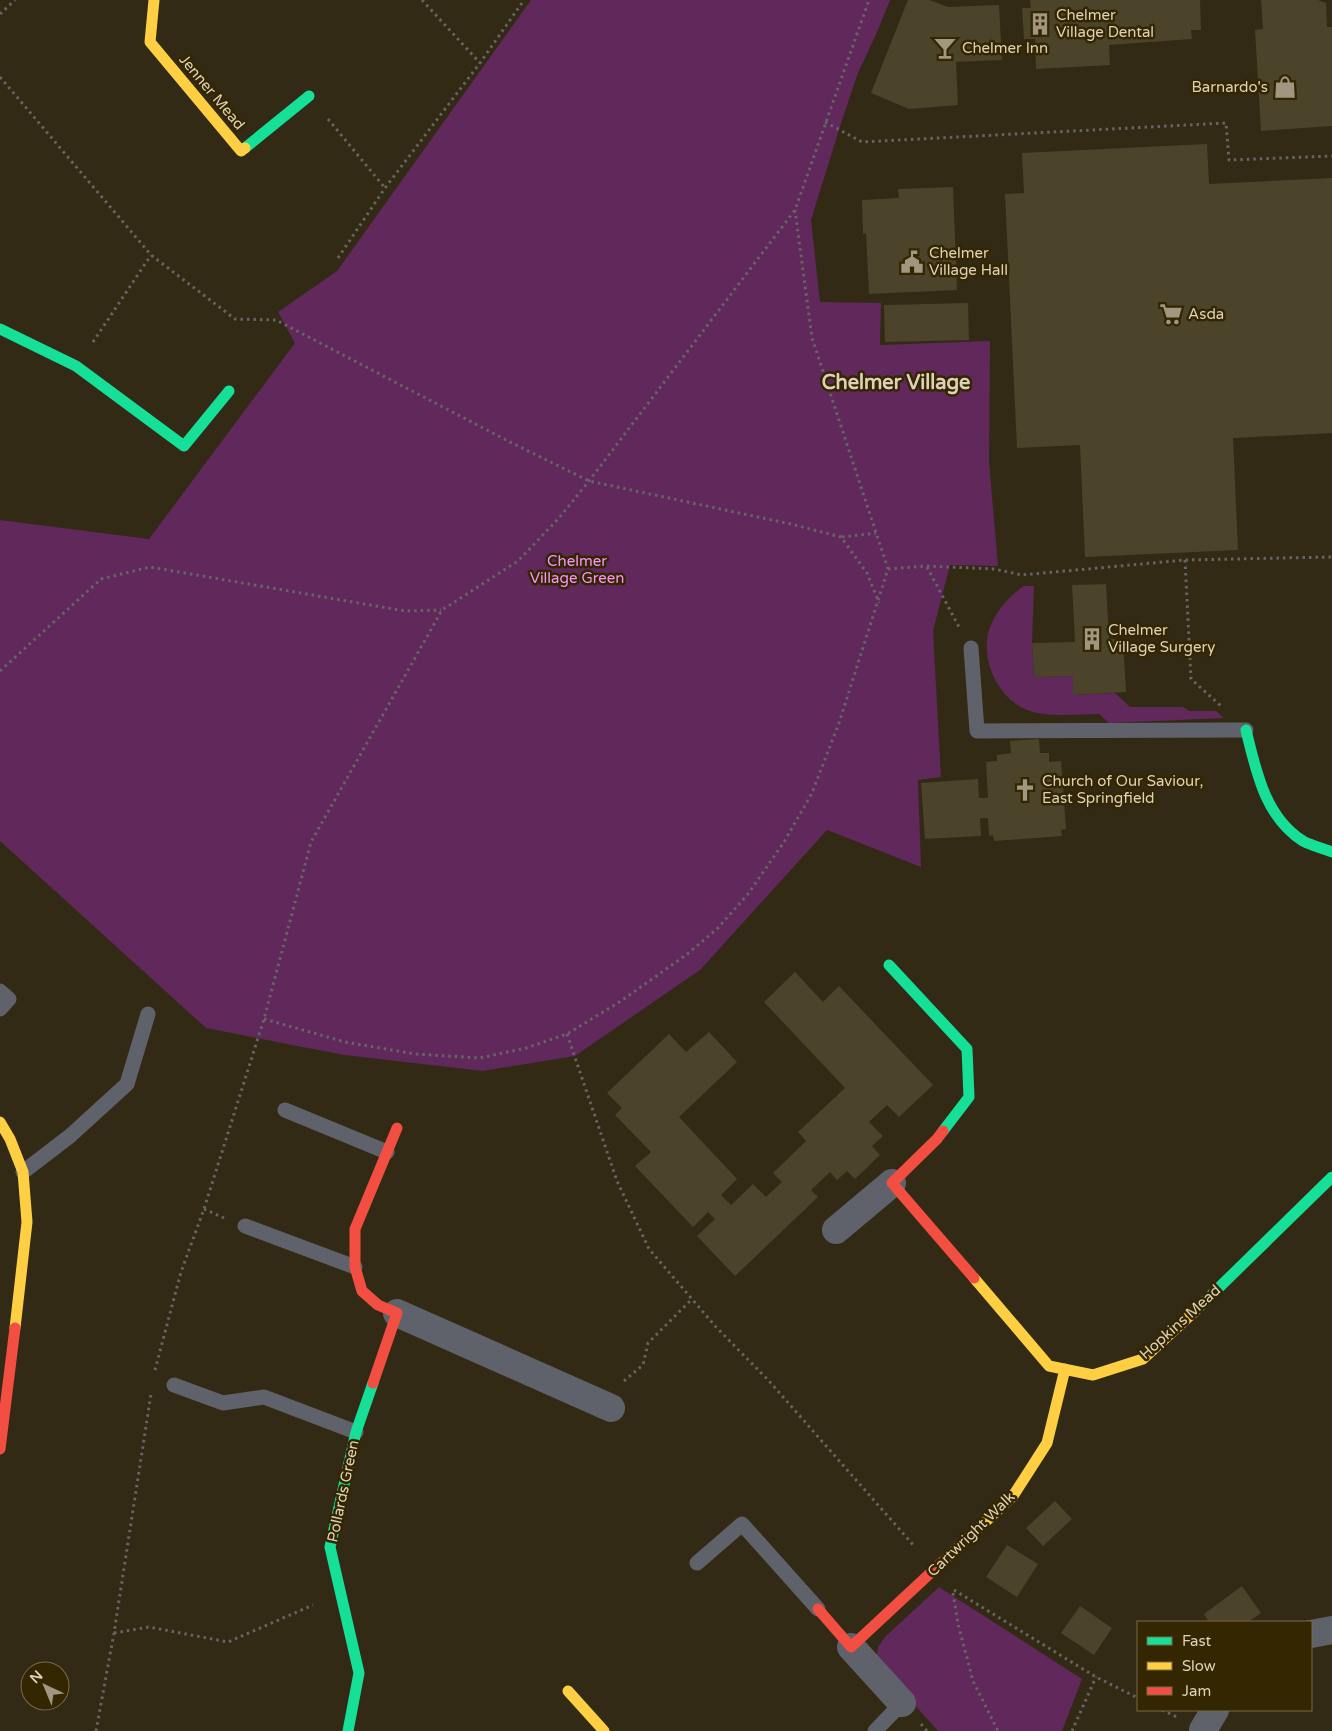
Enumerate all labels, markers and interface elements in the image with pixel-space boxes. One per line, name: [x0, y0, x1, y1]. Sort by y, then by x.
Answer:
place label: Chelmer Village Dental: [1056, 6, 1154, 41]
building icon: Chelmer Village Dental: [1027, 11, 1053, 37]
bar icon: Chelmer Inn: [932, 35, 958, 61]
place label: Chelmer Inn: [962, 39, 1048, 57]
street label: Jenner Mead: [175, 51, 249, 133]
shop icon: Barnardo's: [1272, 74, 1298, 100]
place label: Barnardo's: [1191, 78, 1268, 96]
place label: Chelmer Village Hall: [929, 244, 1008, 279]
public building icon: Chelmer Village Hall: [899, 249, 925, 275]
supermarket icon: Asda: [1158, 301, 1184, 327]
place label: Asda: [1188, 305, 1224, 323]
district label: Chelmer Village: [822, 371, 970, 395]
park label: Chelmer Village Green: [530, 552, 624, 587]
place label: Chelmer Village Surgery: [1108, 621, 1215, 656]
building icon: Chelmer Village Surgery: [1079, 626, 1105, 652]
place label: Church of Our Saviour, East Springfield: [1042, 772, 1203, 807]
church icon: Church of Our Saviour, East Springfield: [1012, 777, 1038, 803]
street label: Hopkins Mead: [1136, 1281, 1224, 1363]
street label: Pollards Green: [323, 1438, 363, 1544]
street label: Cartwright Walk: [924, 1488, 1018, 1580]
legend: [1137, 1621, 1312, 1711]
text: Fast: [1182, 1632, 1212, 1650]
text: Slow: [1182, 1657, 1216, 1675]
north arrow: [20, 1661, 70, 1711]
text: N: [26, 1667, 46, 1687]
text: Jam: [1182, 1682, 1211, 1700]

